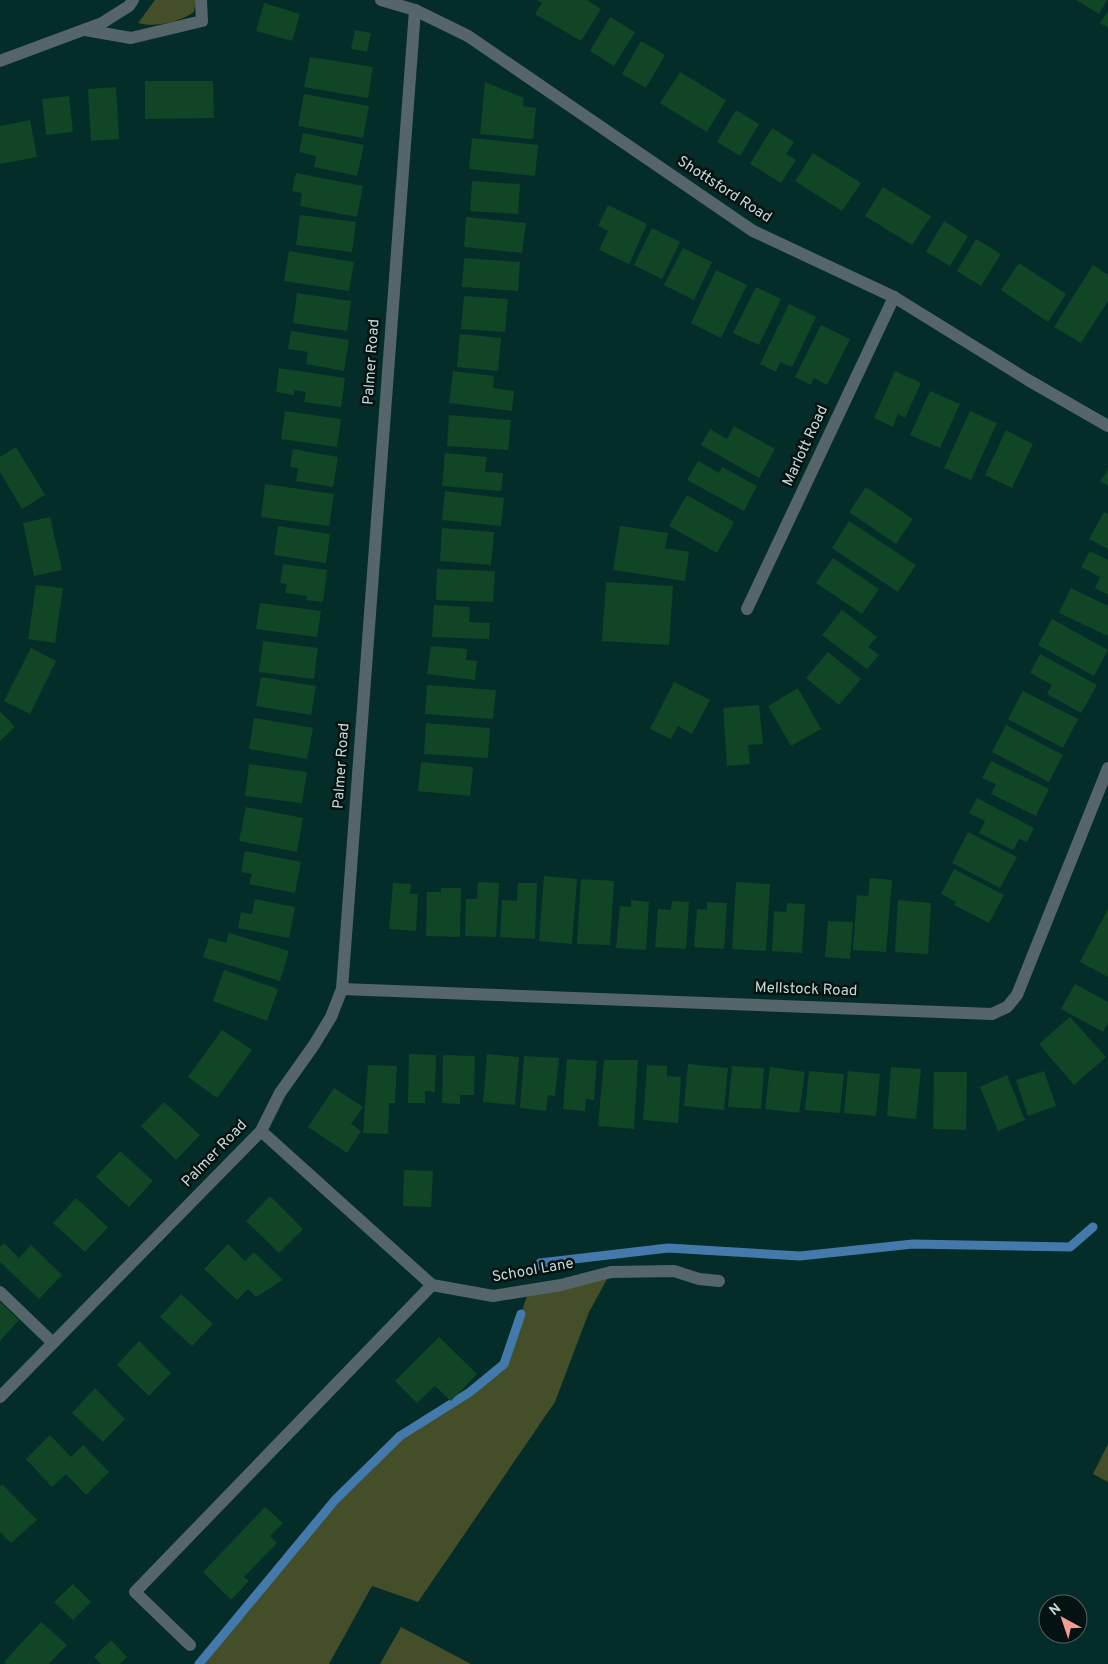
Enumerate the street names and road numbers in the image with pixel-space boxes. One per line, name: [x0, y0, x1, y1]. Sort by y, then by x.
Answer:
street label: Shottsford Road: [673, 152, 775, 228]
street label: Palmer Road: [360, 318, 384, 406]
street label: Marlott Road: [779, 403, 833, 489]
street label: Palmer Road: [330, 722, 354, 810]
street label: Mellstock Road: [754, 979, 858, 1001]
street label: Palmer Road: [178, 1116, 252, 1192]
street label: School Lane: [491, 1254, 575, 1288]

